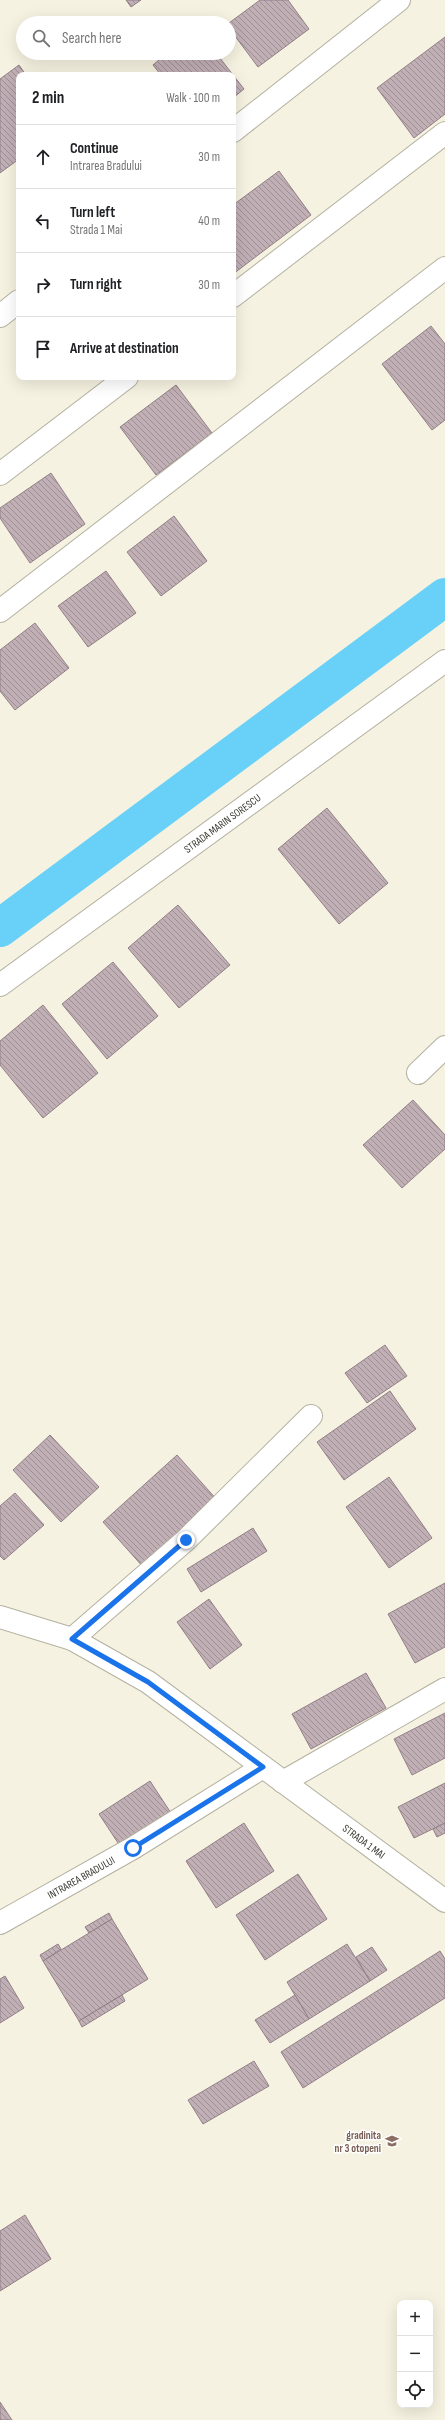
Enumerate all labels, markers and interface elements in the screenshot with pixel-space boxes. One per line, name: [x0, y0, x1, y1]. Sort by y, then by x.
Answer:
search box: [16, 16, 236, 60]
icon: search: [30, 27, 52, 49]
text: Search here: [62, 29, 122, 48]
text: 2 min: [32, 88, 64, 108]
text: Walk · 100 m: [166, 90, 220, 106]
text: Continue: [70, 139, 119, 158]
icon: ahead: [32, 146, 54, 168]
text: 30 m: [198, 149, 220, 165]
text: Intrarea Bradului: [70, 158, 142, 174]
text: Turn left: [70, 203, 115, 222]
icon: left: [32, 210, 54, 232]
text: 40 m: [198, 213, 220, 229]
text: Strada 1 Mai: [70, 222, 122, 238]
icon: right: [32, 274, 54, 296]
text: Turn right: [70, 275, 122, 294]
text: 30 m: [198, 277, 220, 293]
icon: arrive: [32, 338, 54, 360]
text: Arrive at destination: [70, 339, 179, 358]
street label: STRADA MARIN SORESCU: [182, 791, 264, 856]
route end: [177, 1531, 195, 1549]
street label: STRADA 1 MAI: [340, 1822, 388, 1862]
route start: [124, 1839, 142, 1857]
street label: INTRAREA BRADULUI: [45, 1854, 117, 1902]
place label: gradinita nr 3 otopeni: [335, 2129, 381, 2155]
school or university icon: gradinita nr 3 otopeni: [384, 2133, 400, 2149]
map controls: [397, 2300, 433, 2408]
button: +: [397, 2300, 433, 2336]
button: −: [397, 2336, 433, 2372]
button: locate: [397, 2372, 433, 2408]

